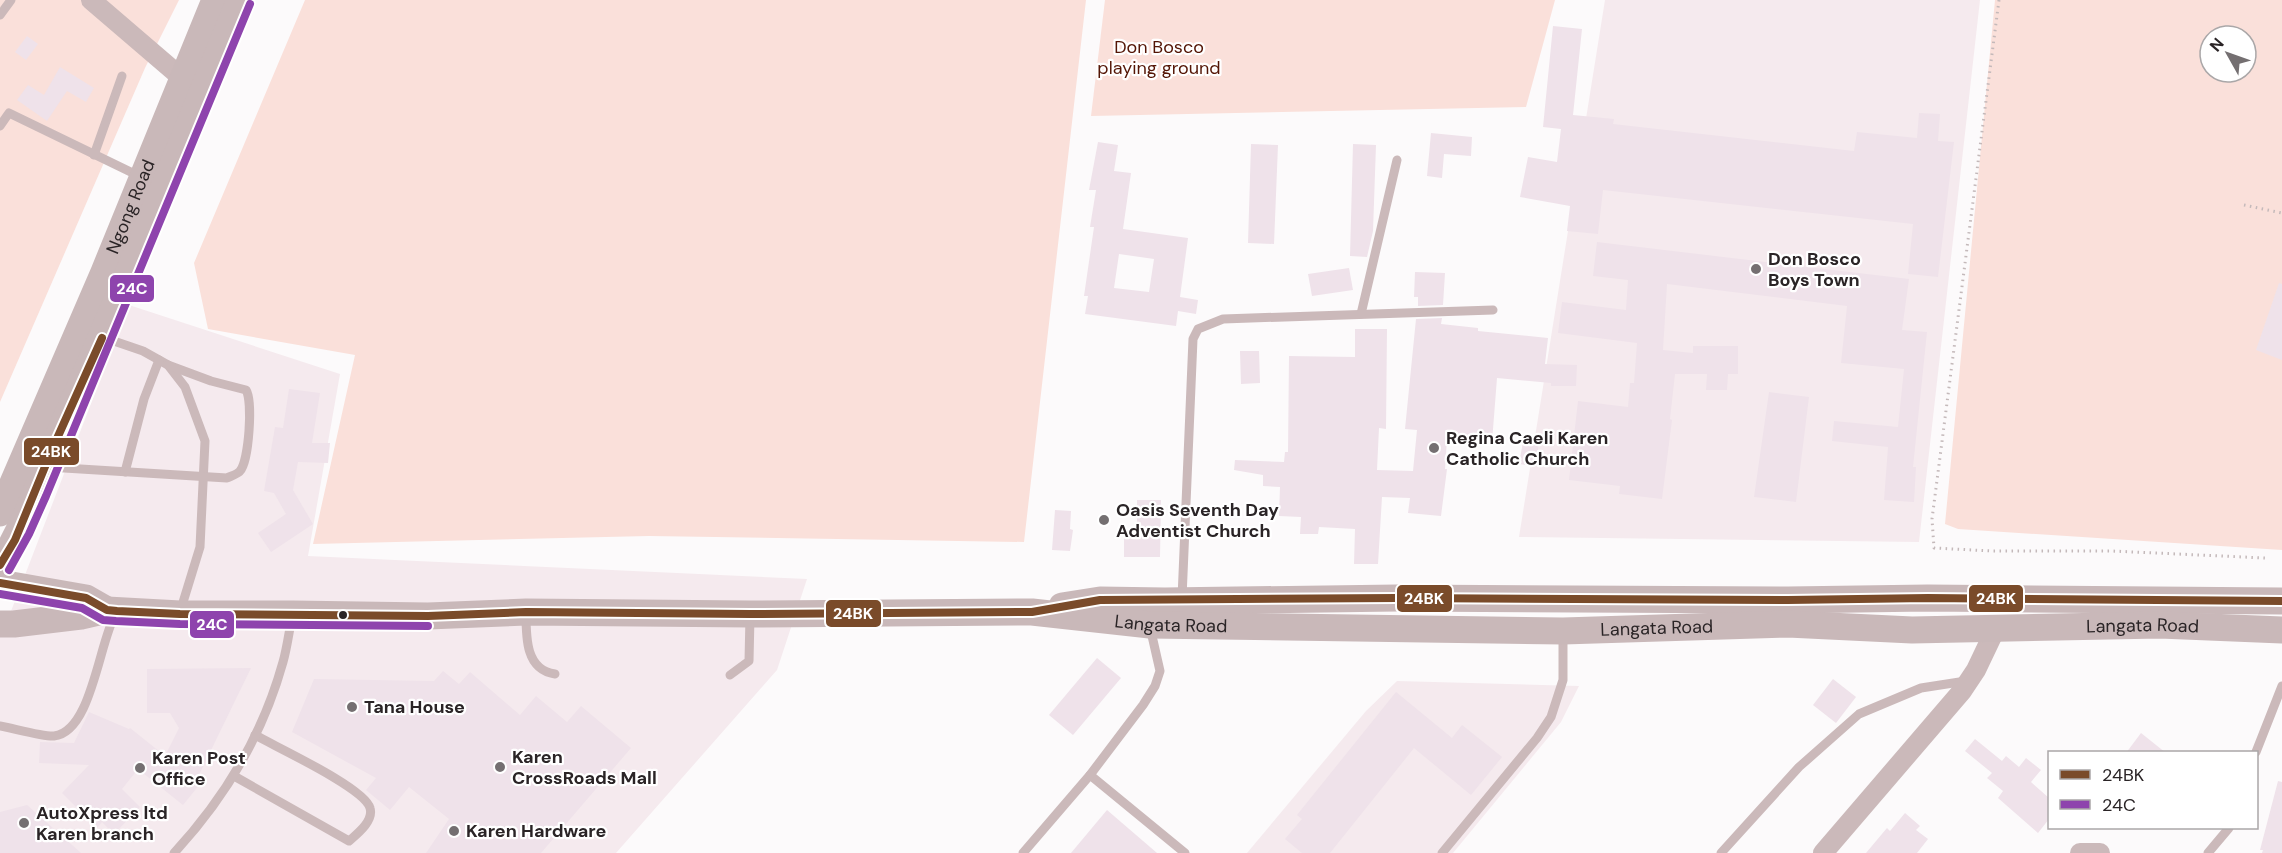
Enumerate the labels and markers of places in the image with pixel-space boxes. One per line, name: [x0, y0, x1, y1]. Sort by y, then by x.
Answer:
place label: Don Bosco Boys Town: [1768, 247, 1861, 292]
marker: Don Bosco Boys Town: [1749, 262, 1763, 276]
place label: Regina Caeli Karen Catholic Church: [1446, 426, 1608, 471]
marker: Regina Caeli Karen Catholic Church: [1427, 441, 1441, 455]
place label: Oasis Seventh Day Adventist Church: [1116, 498, 1279, 543]
marker: Oasis Seventh Day Adventist Church: [1097, 513, 1111, 527]
unlabelled marker: [337, 609, 349, 621]
place label: Tana House: [364, 695, 465, 719]
marker: Tana House: [345, 700, 359, 714]
place label: Karen CrossRoads Mall: [512, 745, 657, 790]
place label: Karen Post Office: [152, 746, 246, 791]
marker: Karen CrossRoads Mall: [493, 760, 507, 774]
marker: Karen Post Office: [133, 761, 147, 775]
place label: AutoXpress ltd Karen branch: [36, 801, 168, 846]
marker: AutoXpress ltd Karen branch: [17, 816, 31, 830]
place label: Karen Hardware: [466, 819, 607, 843]
marker: Karen Hardware: [447, 824, 461, 838]

